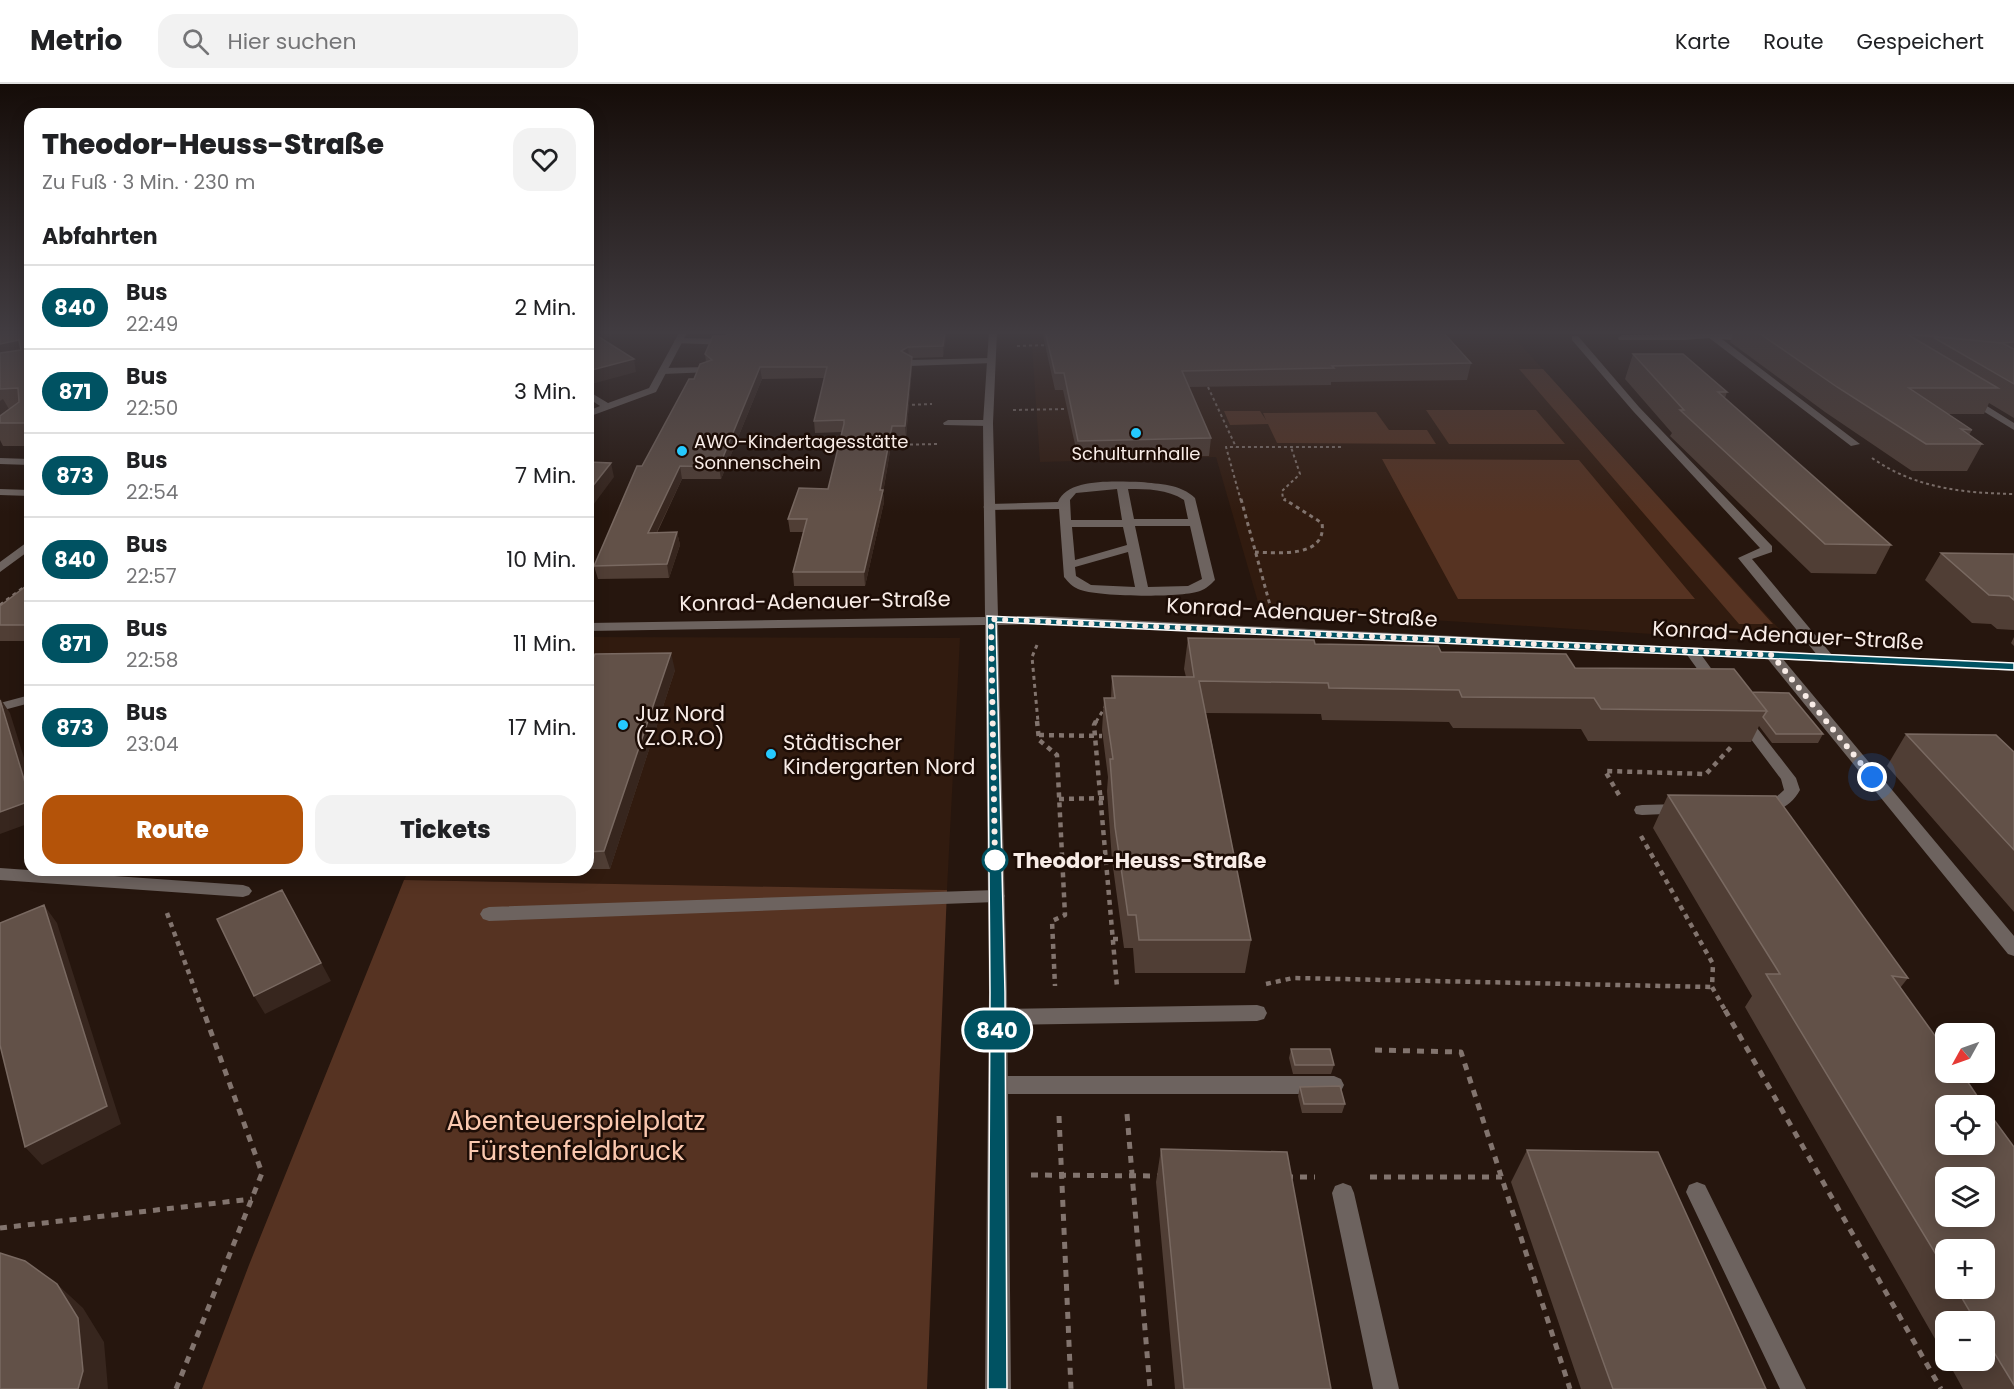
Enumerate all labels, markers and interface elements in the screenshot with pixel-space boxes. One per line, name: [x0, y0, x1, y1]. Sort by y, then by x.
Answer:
search box: [158, 14, 578, 68]
text: Metrio: [30, 21, 122, 60]
icon: search: [179, 25, 212, 58]
text: Hier suchen: [227, 26, 356, 57]
text: Karte: [1675, 27, 1730, 56]
text: Route: [1763, 27, 1824, 56]
text: Gespeichert: [1857, 27, 1984, 56]
text: Theodor-Heuss-Straße: [42, 125, 384, 164]
button: heart: [513, 128, 576, 191]
text: Zu Fuß · 3 Min. · 230 m: [42, 168, 255, 196]
text: Abfahrten: [42, 221, 158, 252]
text: Bus: [126, 277, 168, 308]
text: 2 Min.: [514, 292, 576, 323]
text: 840: [54, 293, 96, 322]
text: 22:49: [126, 310, 178, 338]
text: Bus: [126, 361, 168, 392]
text: 3 Min.: [514, 376, 576, 407]
text: 871: [59, 377, 91, 406]
text: 22:50: [126, 394, 178, 422]
marker: Schulturnhalle: [1129, 426, 1143, 440]
place label: AWO-Kindertagesstätte Sonnenschein: [694, 429, 908, 475]
place label: Schulturnhalle: [1072, 441, 1200, 466]
marker: AWO-Kindertagesstätte Sonnenschein: [675, 444, 689, 458]
text: Bus: [126, 445, 168, 476]
text: 7 Min.: [515, 460, 576, 491]
text: 873: [56, 461, 94, 490]
text: 22:54: [126, 478, 178, 506]
text: Bus: [126, 529, 168, 560]
text: 10 Min.: [506, 544, 576, 575]
text: 840: [54, 545, 96, 574]
text: 22:57: [126, 562, 177, 590]
street label: Konrad-Adenauer-Straße: [679, 584, 951, 618]
street label: Konrad-Adenauer-Straße: [1166, 590, 1438, 634]
text: Bus: [126, 613, 168, 644]
street label: Konrad-Adenauer-Straße: [1652, 613, 1924, 657]
text: 11 Min.: [513, 628, 576, 659]
text: 871: [59, 629, 91, 658]
text: 22:58: [126, 646, 178, 674]
text: Bus: [126, 697, 168, 728]
place label: Juz Nord (Z.O.R.O): [635, 699, 725, 752]
text: 17 Min.: [508, 712, 576, 743]
text: 873: [56, 713, 94, 742]
marker: Juz Nord (Z.O.R.O): [616, 718, 630, 732]
place label: Städtischer Kindergarten Nord: [783, 728, 975, 781]
text: 23:04: [126, 730, 179, 758]
marker: Städtischer Kindergarten Nord: [764, 747, 778, 761]
your location: [1857, 762, 1887, 792]
button: Route: [42, 795, 303, 864]
button: Tickets: [315, 795, 576, 864]
place label: Theodor-Heuss-Straße: [1013, 846, 1266, 875]
marker: Theodor-Heuss-Straße: [982, 847, 1008, 873]
line badge: 840: [962, 1010, 1032, 1050]
text: 840: [976, 1016, 1018, 1045]
north arrow: [1935, 1023, 1995, 1083]
map controls: [1935, 1023, 1995, 1371]
button: locate: [1935, 1095, 1995, 1155]
park label: Abenteuerspielplatz Fürstenfeldbruck: [447, 1103, 705, 1169]
button: layers: [1935, 1167, 1995, 1227]
button: +: [1935, 1239, 1995, 1299]
button: −: [1935, 1311, 1995, 1371]

